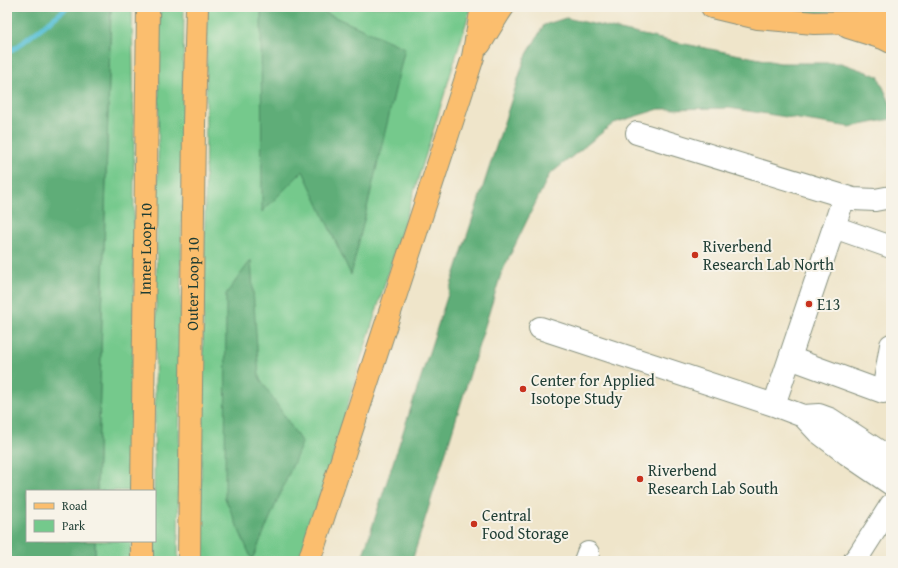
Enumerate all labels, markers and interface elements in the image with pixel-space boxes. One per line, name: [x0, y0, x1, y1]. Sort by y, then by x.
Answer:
street label: Inner Loop 10: [132, 202, 158, 295]
place label: Riverbend Research Lab North: [703, 234, 834, 276]
street label: Outer Loop 10: [180, 237, 205, 331]
marker: Riverbend Research Lab North: [690, 250, 700, 260]
place label: E13: [817, 292, 841, 316]
marker: E13: [804, 299, 814, 309]
place label: Center for Applied Isotope Study: [531, 368, 655, 410]
marker: Center for Applied Isotope Study: [518, 384, 528, 394]
place label: Riverbend Research Lab South: [648, 458, 778, 500]
marker: Riverbend Research Lab South: [635, 474, 645, 484]
legend: [26, 490, 156, 542]
text: Road: [62, 497, 88, 514]
place label: Central Food Storage: [482, 503, 569, 545]
text: Park: [62, 517, 86, 534]
marker: Central Food Storage: [469, 519, 479, 529]

